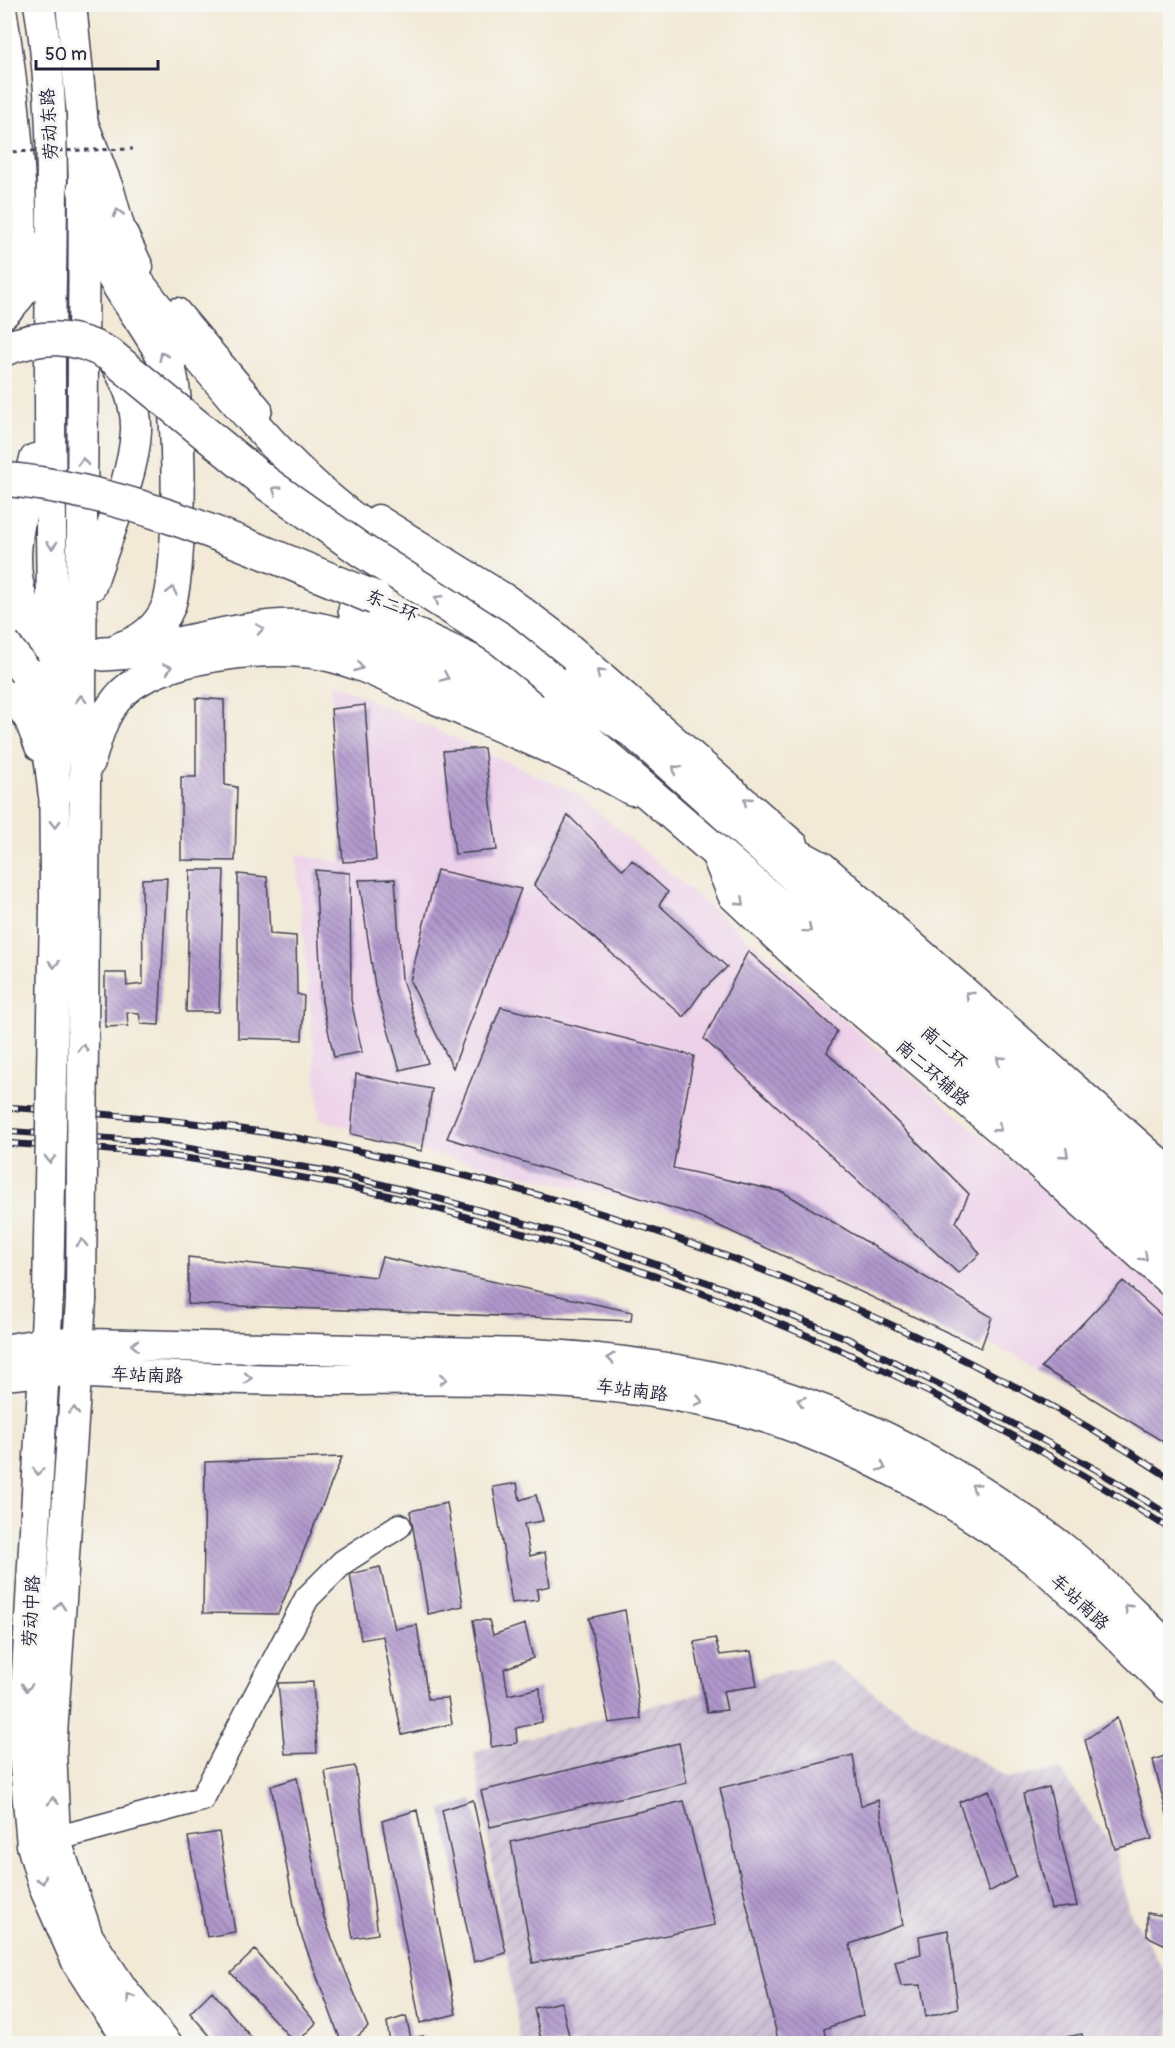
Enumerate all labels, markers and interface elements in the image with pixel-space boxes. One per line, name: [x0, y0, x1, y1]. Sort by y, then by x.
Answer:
scale bar: [36, 33, 158, 71]
text: 50 m: [45, 43, 87, 66]
street label: 劳动东路: [36, 87, 63, 161]
one-way arrow: [113, 208, 126, 218]
one-way arrow: [158, 352, 170, 363]
one-way arrow: [77, 458, 89, 467]
one-way arrow: [272, 486, 283, 497]
one-way arrow: [46, 540, 58, 549]
street label: 东二环: [362, 584, 421, 627]
one-way arrow: [165, 586, 178, 596]
one-way arrow: [434, 594, 444, 606]
one-way arrow: [254, 623, 264, 636]
one-way arrow: [352, 660, 363, 672]
one-way arrow: [162, 663, 173, 676]
one-way arrow: [596, 669, 607, 680]
one-way arrow: [439, 670, 450, 682]
one-way arrow: [75, 695, 87, 704]
one-way arrow: [672, 765, 683, 776]
one-way arrow: [743, 797, 754, 808]
one-way arrow: [49, 819, 61, 828]
one-way arrow: [734, 895, 745, 906]
one-way arrow: [801, 921, 812, 932]
one-way arrow: [48, 960, 60, 969]
one-way arrow: [966, 991, 976, 1002]
street label: 南二环: [916, 1021, 972, 1074]
street label: 南二环辅路: [891, 1035, 974, 1112]
one-way arrow: [77, 1043, 89, 1052]
one-way arrow: [996, 1056, 1007, 1067]
one-way arrow: [991, 1121, 1002, 1132]
one-way arrow: [1058, 1147, 1069, 1158]
one-way arrow: [44, 1155, 57, 1164]
one-way arrow: [76, 1238, 88, 1247]
one-way arrow: [1137, 1250, 1147, 1261]
one-way arrow: [131, 1339, 140, 1351]
one-way arrow: [606, 1353, 615, 1365]
street label: 车站南路: [111, 1363, 183, 1388]
one-way arrow: [244, 1372, 253, 1385]
one-way arrow: [438, 1372, 447, 1385]
street label: 车站南路: [595, 1375, 669, 1406]
one-way arrow: [694, 1393, 704, 1406]
one-way arrow: [796, 1395, 807, 1408]
one-way arrow: [67, 1407, 80, 1416]
one-way arrow: [876, 1460, 887, 1471]
one-way arrow: [32, 1467, 45, 1476]
one-way arrow: [971, 1483, 982, 1494]
street label: 车站南路: [1045, 1569, 1114, 1635]
street label: 劳动中路: [18, 1574, 45, 1648]
one-way arrow: [53, 1601, 66, 1610]
one-way arrow: [1124, 1604, 1134, 1615]
one-way arrow: [20, 1682, 33, 1691]
one-way arrow: [46, 1796, 59, 1805]
one-way arrow: [35, 1874, 47, 1885]
one-way arrow: [126, 1994, 137, 2005]

